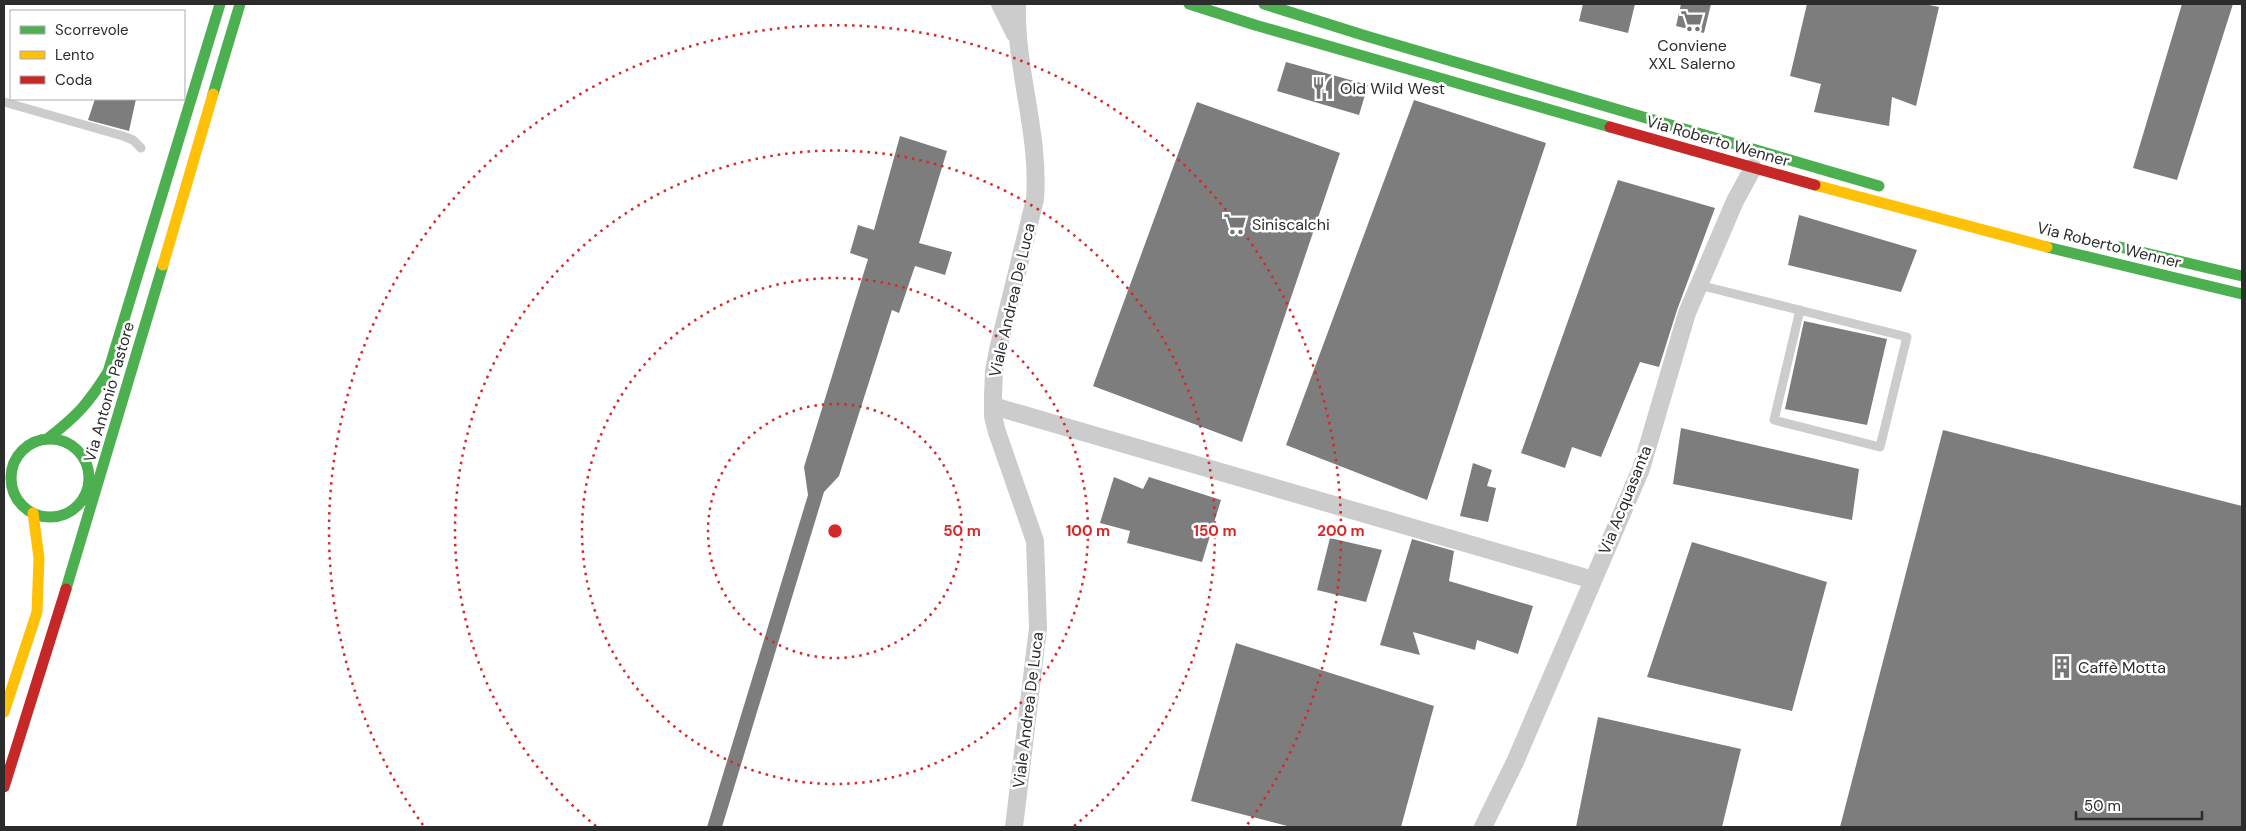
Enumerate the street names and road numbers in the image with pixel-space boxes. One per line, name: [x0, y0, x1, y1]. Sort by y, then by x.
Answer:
street label: Via Roberto Wenner: [1644, 111, 1792, 172]
street label: Via Roberto Wenner: [2035, 217, 2183, 273]
street label: Viale Andrea De Luca: [984, 221, 1040, 379]
street label: Via Antonio Pastore: [79, 319, 139, 465]
street label: Via Acquasanta: [1594, 442, 1656, 558]
street label: Viale Andrea De Luca: [1008, 631, 1048, 789]

